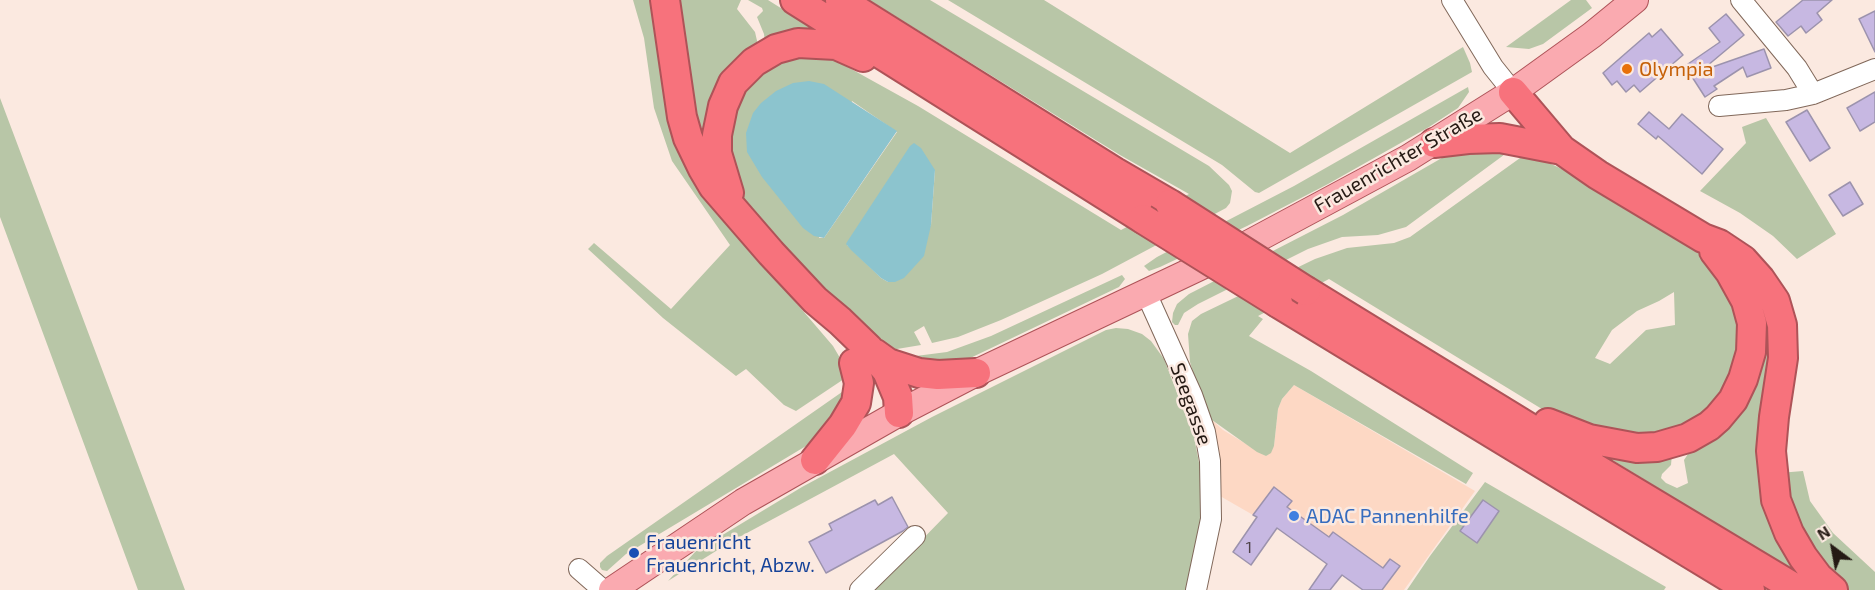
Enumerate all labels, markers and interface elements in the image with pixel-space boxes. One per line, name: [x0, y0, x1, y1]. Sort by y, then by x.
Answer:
place label: Olympia: [1639, 57, 1713, 81]
marker: Olympia: [1620, 62, 1634, 76]
street label: Frauenrichter Straße: [1310, 102, 1486, 218]
street label: Seegasse: [1165, 360, 1217, 448]
place label: ADAC Pannenhilfe: [1306, 504, 1469, 528]
marker: ADAC Pannenhilfe: [1287, 509, 1301, 523]
north arrow: [1803, 518, 1863, 578]
text: N: [1813, 521, 1833, 543]
place label: Frauenricht Frauenricht, Abzw.: [646, 530, 815, 577]
house number: 1: [1246, 538, 1252, 558]
marker: Frauenricht Frauenricht, Abzw.: [627, 546, 641, 560]

